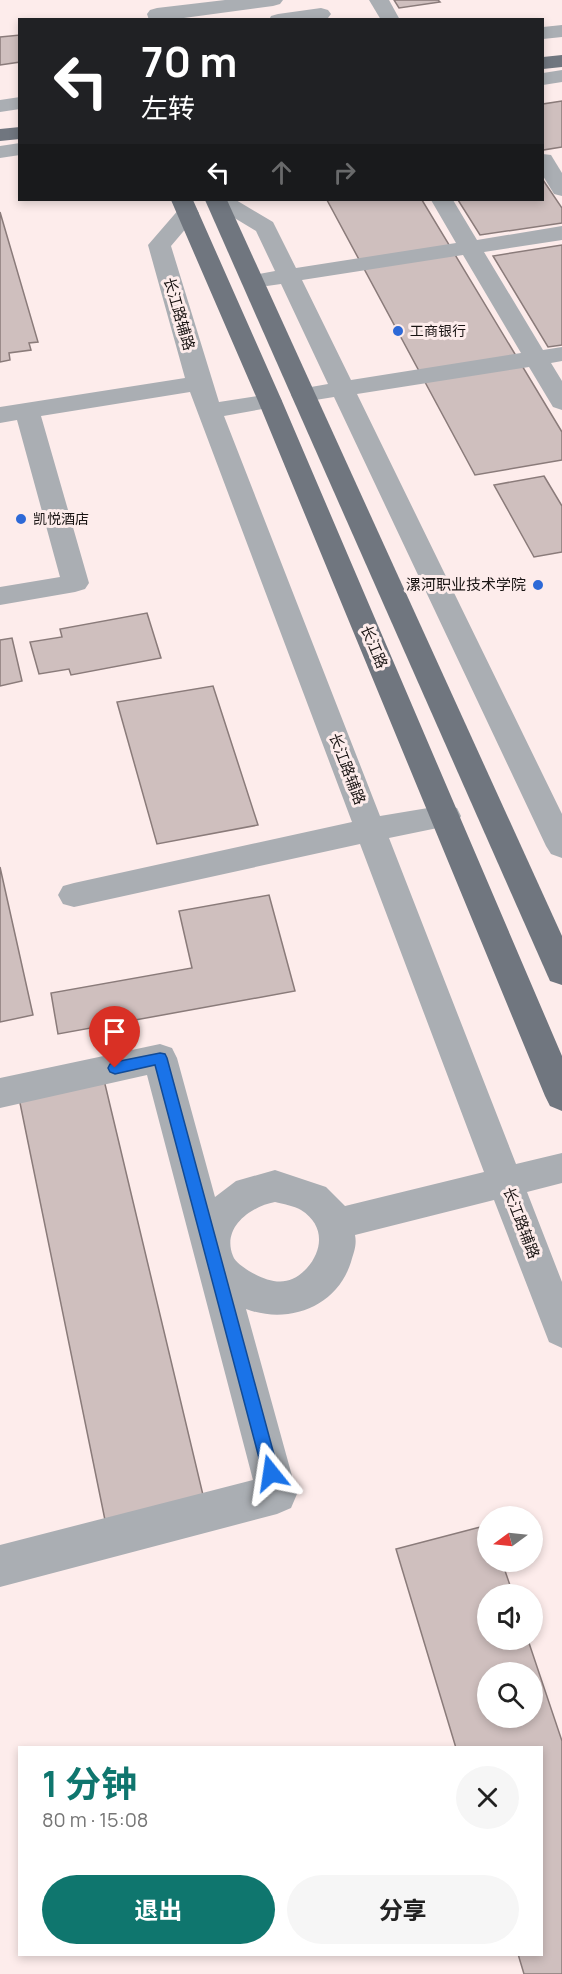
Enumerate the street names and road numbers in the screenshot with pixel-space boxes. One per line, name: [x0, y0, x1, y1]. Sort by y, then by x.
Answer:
street label: 长江路辅路: [159, 275, 200, 353]
street label: 长江路: [356, 622, 393, 672]
street label: 长江路辅路: [324, 730, 371, 808]
street label: 长江路辅路: [498, 1184, 545, 1262]

